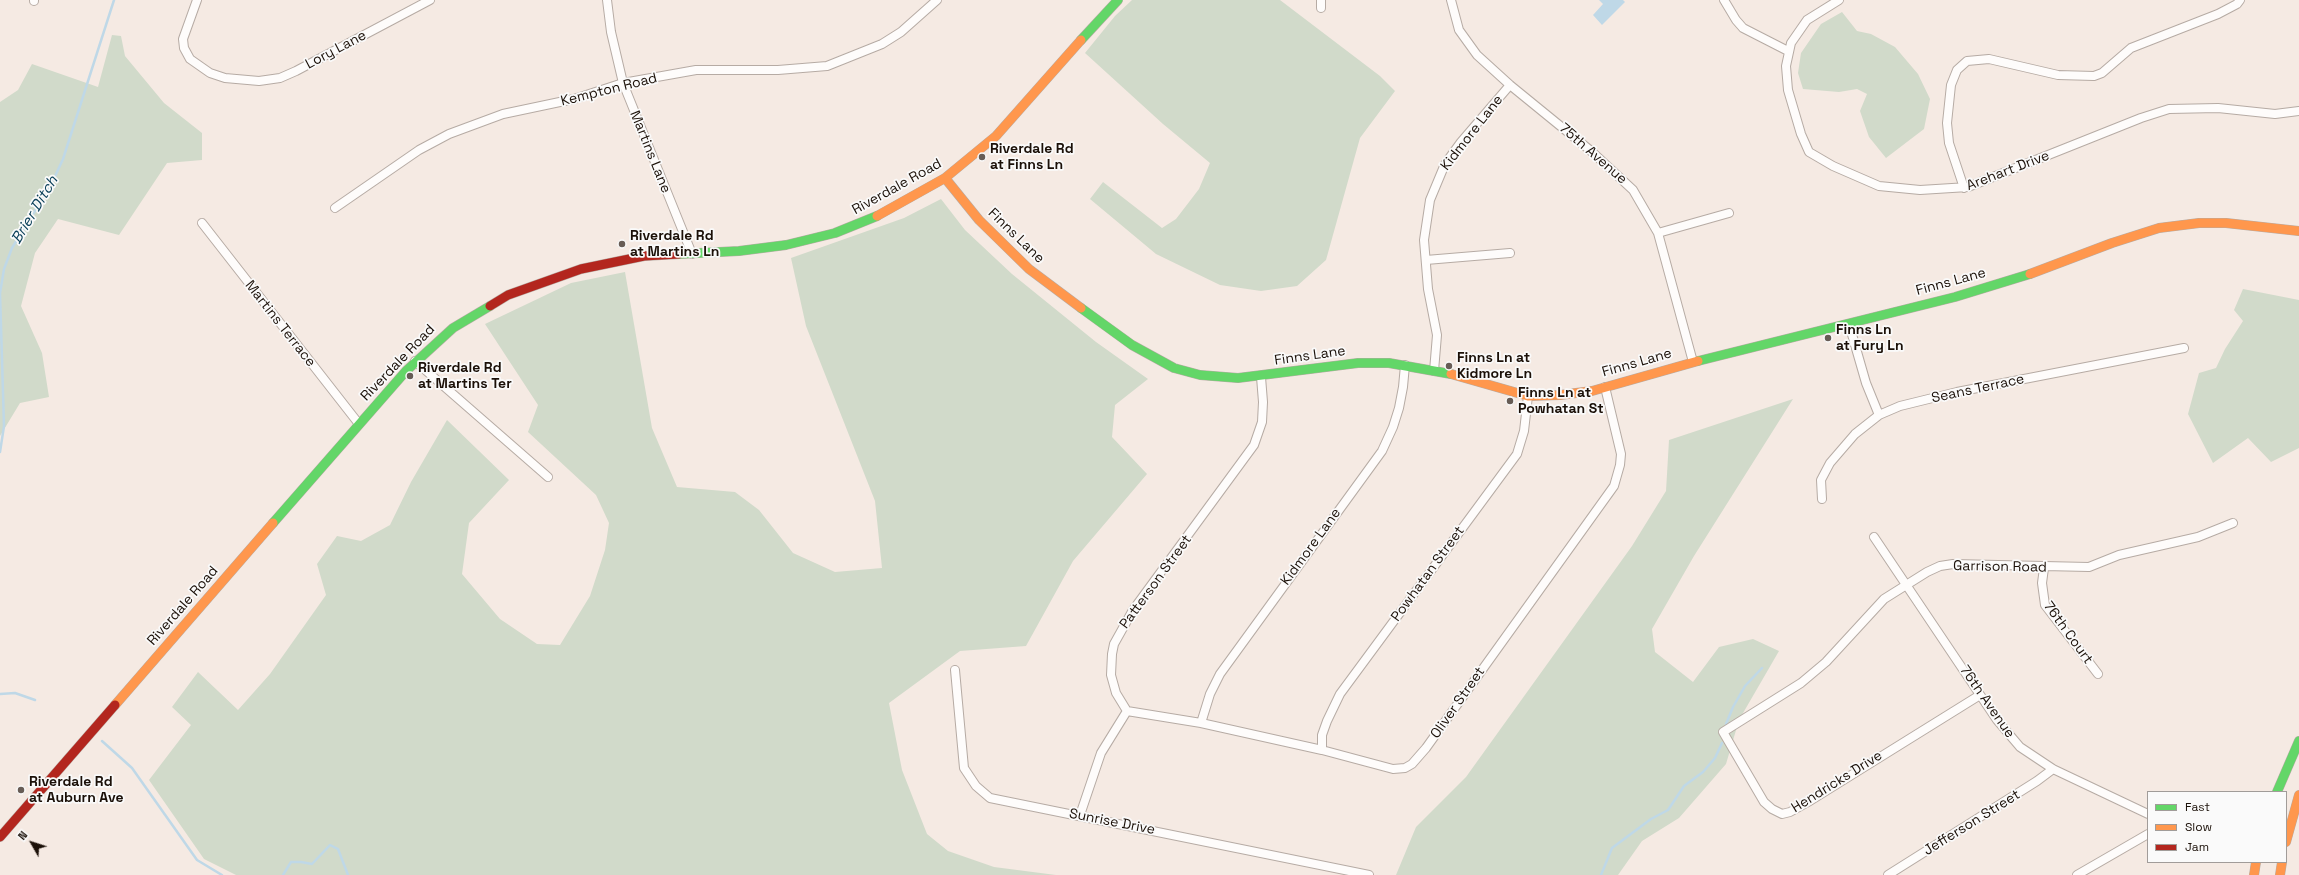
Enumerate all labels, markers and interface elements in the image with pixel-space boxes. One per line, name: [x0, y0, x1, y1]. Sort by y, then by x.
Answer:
street label: Lory Lane: [303, 27, 369, 73]
street label: Kempton Road: [559, 70, 659, 110]
street label: Kidmore Lane: [1437, 92, 1507, 174]
street label: Martins Lane: [626, 108, 674, 196]
street label: 75th Avenue: [1556, 120, 1630, 188]
place label: Riverdale Rd at Finns Ln: [990, 141, 1074, 174]
street label: Arehart Drive: [1964, 147, 2052, 195]
marker: Riverdale Rd at Finns Ln: [977, 152, 987, 162]
street label: Riverdale Road: [849, 156, 945, 218]
water label: Brier Ditch: [8, 173, 62, 247]
street label: Finns Lane: [984, 205, 1048, 267]
place label: Riverdale Rd at Martins Ln: [630, 228, 719, 260]
marker: Riverdale Rd at Martins Ln: [617, 239, 627, 249]
street label: Finns Lane: [1914, 265, 1988, 299]
street label: Martins Terrace: [241, 278, 319, 370]
street label: Riverdale Road: [357, 321, 439, 405]
place label: Finns Ln at Fury Ln: [1836, 322, 1904, 354]
marker: Finns Ln at Fury Ln: [1823, 333, 1833, 343]
street label: Finns Lane: [1273, 343, 1347, 369]
street label: Finns Lane: [1600, 345, 1674, 381]
place label: Finns Ln at Kidmore Ln: [1457, 350, 1532, 382]
place label: Riverdale Rd at Martins Ter: [418, 360, 512, 392]
marker: Finns Ln at Kidmore Ln: [1444, 361, 1454, 371]
marker: Riverdale Rd at Martins Ter: [405, 371, 415, 381]
street label: Seans Terrace: [1930, 371, 2026, 407]
place label: Finns Ln at Powhatan St: [1518, 385, 1604, 418]
marker: Finns Ln at Powhatan St: [1505, 396, 1515, 406]
street label: Kidmore Lane: [1277, 505, 1345, 589]
street label: Powhatan Street: [1388, 523, 1468, 625]
street label: Patterson Street: [1116, 532, 1196, 632]
street label: Garrison Road: [1953, 558, 2047, 576]
street label: Riverdale Road: [144, 563, 222, 649]
street label: 76th Court: [2040, 599, 2096, 667]
street label: 76th Avenue: [1956, 663, 2018, 741]
street label: Oliver Street: [1427, 664, 1489, 742]
street label: Hendricks Drive: [1788, 747, 1886, 817]
place label: Riverdale Rd at Auburn Ave: [29, 774, 124, 806]
marker: Riverdale Rd at Auburn Ave: [16, 785, 26, 795]
street label: Jefferson Street: [1921, 787, 2023, 859]
legend: [2147, 791, 2287, 863]
text: Fast: [2185, 799, 2210, 815]
street label: Sunrise Drive: [1068, 805, 1156, 839]
text: Slow: [2185, 819, 2212, 835]
north arrow: [12, 823, 52, 863]
text: N: [15, 828, 30, 843]
text: Jam: [2185, 839, 2209, 855]

